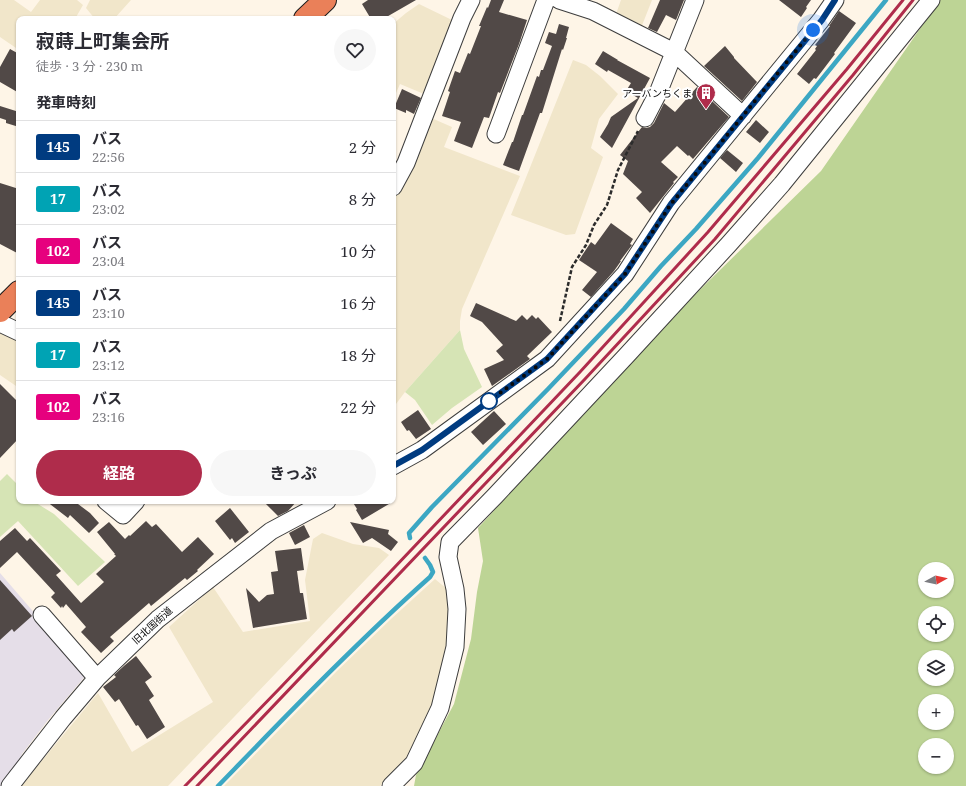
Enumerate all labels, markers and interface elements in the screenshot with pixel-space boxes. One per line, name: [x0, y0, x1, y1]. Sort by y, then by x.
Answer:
your location: [803, 20, 823, 40]
text: 寂蒔上町集会所: [36, 28, 169, 54]
button: heart: [334, 29, 376, 71]
text: 徒歩 · 3 分 · 230 m: [36, 57, 143, 75]
building icon: アーバンちくま: [695, 82, 717, 110]
place label: アーバンちくま: [622, 86, 692, 100]
text: 発車時刻: [36, 92, 96, 112]
text: バス: [92, 128, 122, 148]
text: 145: [46, 137, 70, 156]
text: 2 分: [349, 137, 376, 157]
text: 22:56: [92, 148, 125, 166]
text: バス: [92, 180, 122, 200]
text: 17: [50, 189, 66, 208]
text: 8 分: [349, 189, 376, 209]
text: 23:02: [92, 200, 125, 218]
text: バス: [92, 232, 122, 252]
text: 102: [46, 241, 70, 260]
text: 10 分: [340, 241, 376, 261]
text: 23:04: [92, 252, 125, 270]
text: バス: [92, 284, 122, 304]
text: 145: [46, 293, 70, 312]
text: 16 分: [340, 293, 376, 313]
text: 23:10: [92, 304, 125, 322]
text: バス: [92, 336, 122, 356]
text: 17: [50, 345, 66, 364]
text: 18 分: [340, 345, 376, 365]
text: 23:12: [92, 356, 125, 374]
text: バス: [92, 388, 122, 408]
unlabelled marker: [480, 392, 498, 410]
text: 102: [46, 397, 70, 416]
text: 22 分: [340, 397, 376, 417]
text: 23:16: [92, 408, 125, 426]
button: 経路: [36, 450, 202, 496]
button: きっぷ: [210, 450, 376, 496]
north arrow: [918, 562, 954, 598]
map controls: [918, 562, 954, 774]
street label: 旧北国街道: [129, 603, 175, 647]
button: locate: [918, 606, 954, 642]
button: layers: [918, 650, 954, 686]
button: +: [918, 694, 954, 730]
button: −: [918, 738, 954, 774]

